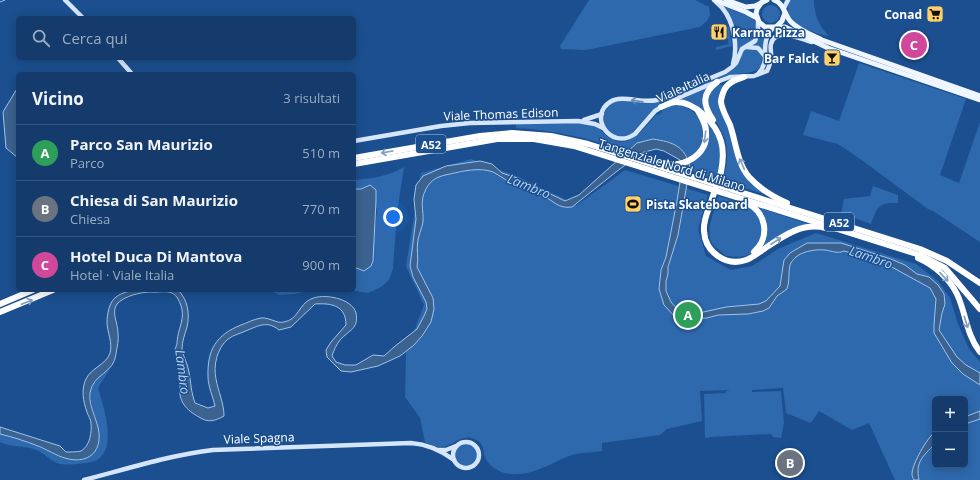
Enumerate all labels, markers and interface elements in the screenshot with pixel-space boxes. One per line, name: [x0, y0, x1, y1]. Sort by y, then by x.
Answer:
supermarket icon: Conad: [925, 4, 945, 24]
place label: Conad: [884, 6, 922, 23]
search box: [16, 16, 356, 60]
restaurant icon: Karma Pizza: [709, 22, 729, 42]
place label: Karma Pizza: [732, 24, 805, 41]
icon: search: [30, 27, 52, 49]
text: Cerca qui: [62, 28, 128, 48]
pin: C: [901, 30, 927, 60]
bar icon: Bar Falck: [822, 48, 842, 68]
place label: Bar Falck: [764, 50, 820, 67]
street label: Viale Italia: [654, 67, 712, 107]
text: Vicino: [32, 87, 84, 110]
text: 3 risultati: [283, 89, 340, 107]
one-way arrow: [631, 97, 644, 105]
street label: Viale Thomas Edison: [443, 104, 559, 124]
one-way arrow: [701, 130, 709, 143]
text: Parco San Maurizio: [70, 134, 213, 154]
road number: A52: [416, 135, 446, 153]
street label: Tangenziale Nord di Milano: [597, 135, 747, 195]
text: A: [41, 144, 49, 162]
text: 510 m: [302, 144, 340, 162]
one-way arrow: [381, 148, 394, 156]
text: Parco: [70, 154, 104, 172]
one-way arrow: [737, 159, 745, 171]
water label: Lambro: [505, 169, 553, 203]
text: Chiesa di San Maurizio: [70, 190, 238, 210]
sports icon: Pista Skateboard: [623, 194, 643, 214]
place label: Pista Skateboard: [646, 196, 748, 213]
text: B: [41, 200, 49, 218]
text: 770 m: [302, 200, 340, 218]
your location: [383, 207, 403, 227]
text: Chiesa: [70, 210, 110, 228]
road number: A52: [824, 213, 854, 231]
one-way arrow: [770, 236, 782, 244]
water label: Lambro: [847, 241, 895, 273]
text: Hotel Duca Di Mantova: [70, 246, 242, 266]
text: C: [41, 256, 49, 274]
text: 900 m: [302, 256, 340, 274]
text: Hotel · Viale Italia: [70, 266, 174, 284]
one-way arrow: [939, 272, 949, 282]
one-way arrow: [20, 297, 32, 305]
pin: A: [675, 300, 701, 330]
one-way arrow: [963, 315, 970, 328]
water label: Lambro: [171, 349, 195, 395]
map controls: [932, 396, 968, 468]
button: +: [932, 396, 968, 432]
street label: Viale Spagna: [223, 428, 295, 448]
button: −: [932, 432, 968, 468]
pin: B: [777, 448, 803, 478]

